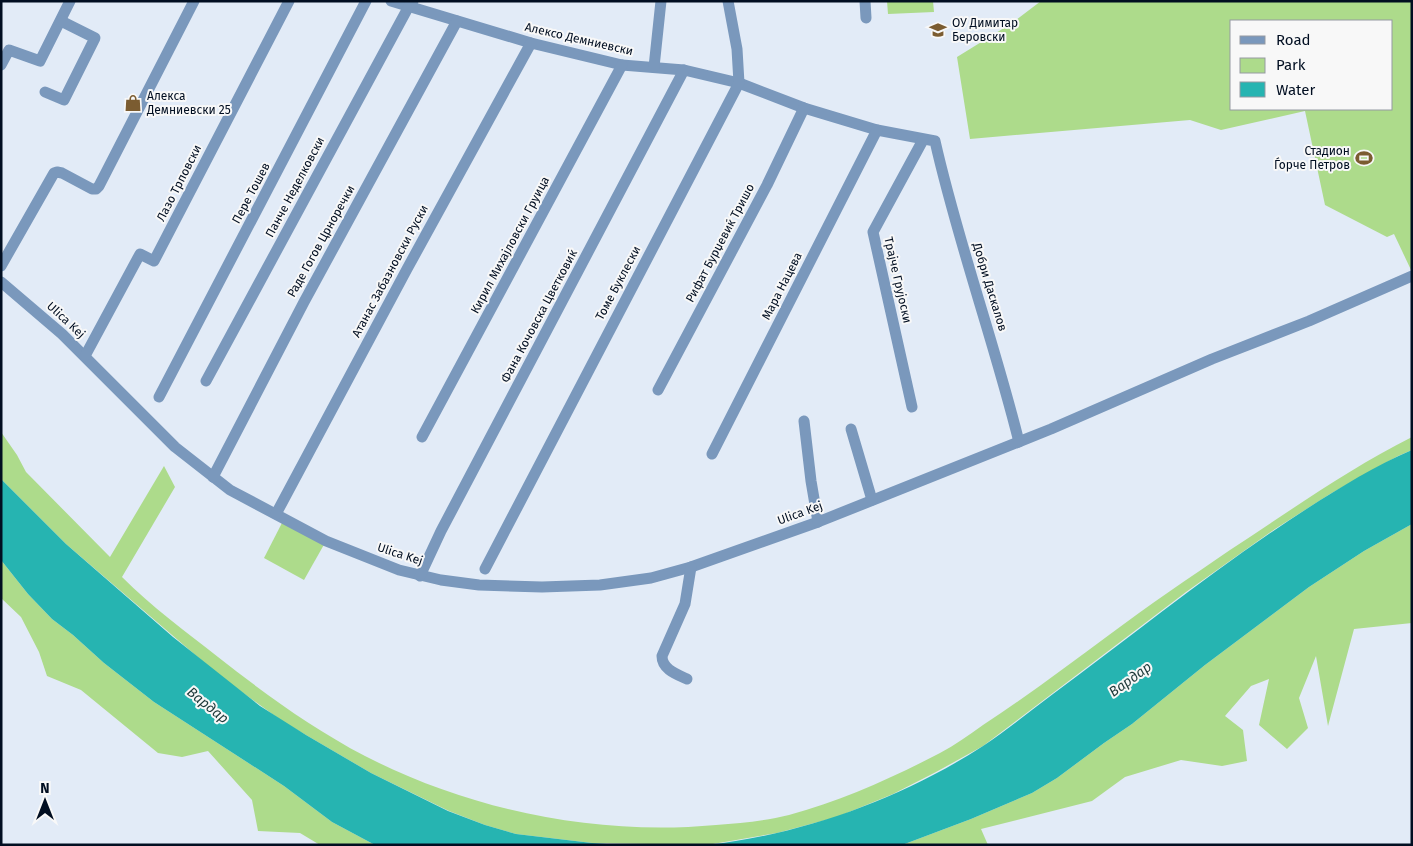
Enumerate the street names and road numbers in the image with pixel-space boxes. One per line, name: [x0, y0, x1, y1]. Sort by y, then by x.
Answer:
street label: Алексо Демниевски: [523, 20, 635, 58]
street label: Панче Неделковски: [263, 134, 327, 240]
street label: Лазо Трповски: [154, 142, 204, 224]
street label: Пере Тошев: [229, 160, 273, 226]
street label: Кирил Михајловски Груица: [468, 174, 552, 316]
street label: Рифат Бурџевиќ Тришо: [683, 181, 757, 305]
street label: Раде Гогов Црноречки: [284, 183, 358, 299]
street label: Атанас Забазновски Руски: [349, 202, 431, 340]
street label: Трајче Грујоски: [881, 236, 915, 324]
street label: Добри Даскалов: [970, 240, 1010, 333]
street label: Томе Буклески: [593, 244, 643, 322]
street label: Фана Кочовска Цветковиќ: [498, 246, 580, 385]
street label: Мара Нацева: [759, 250, 805, 322]
street label: Ulica Kej: [44, 299, 88, 341]
street label: Ulica Kej: [776, 498, 824, 528]
street label: Ulica Kej: [376, 540, 424, 568]

